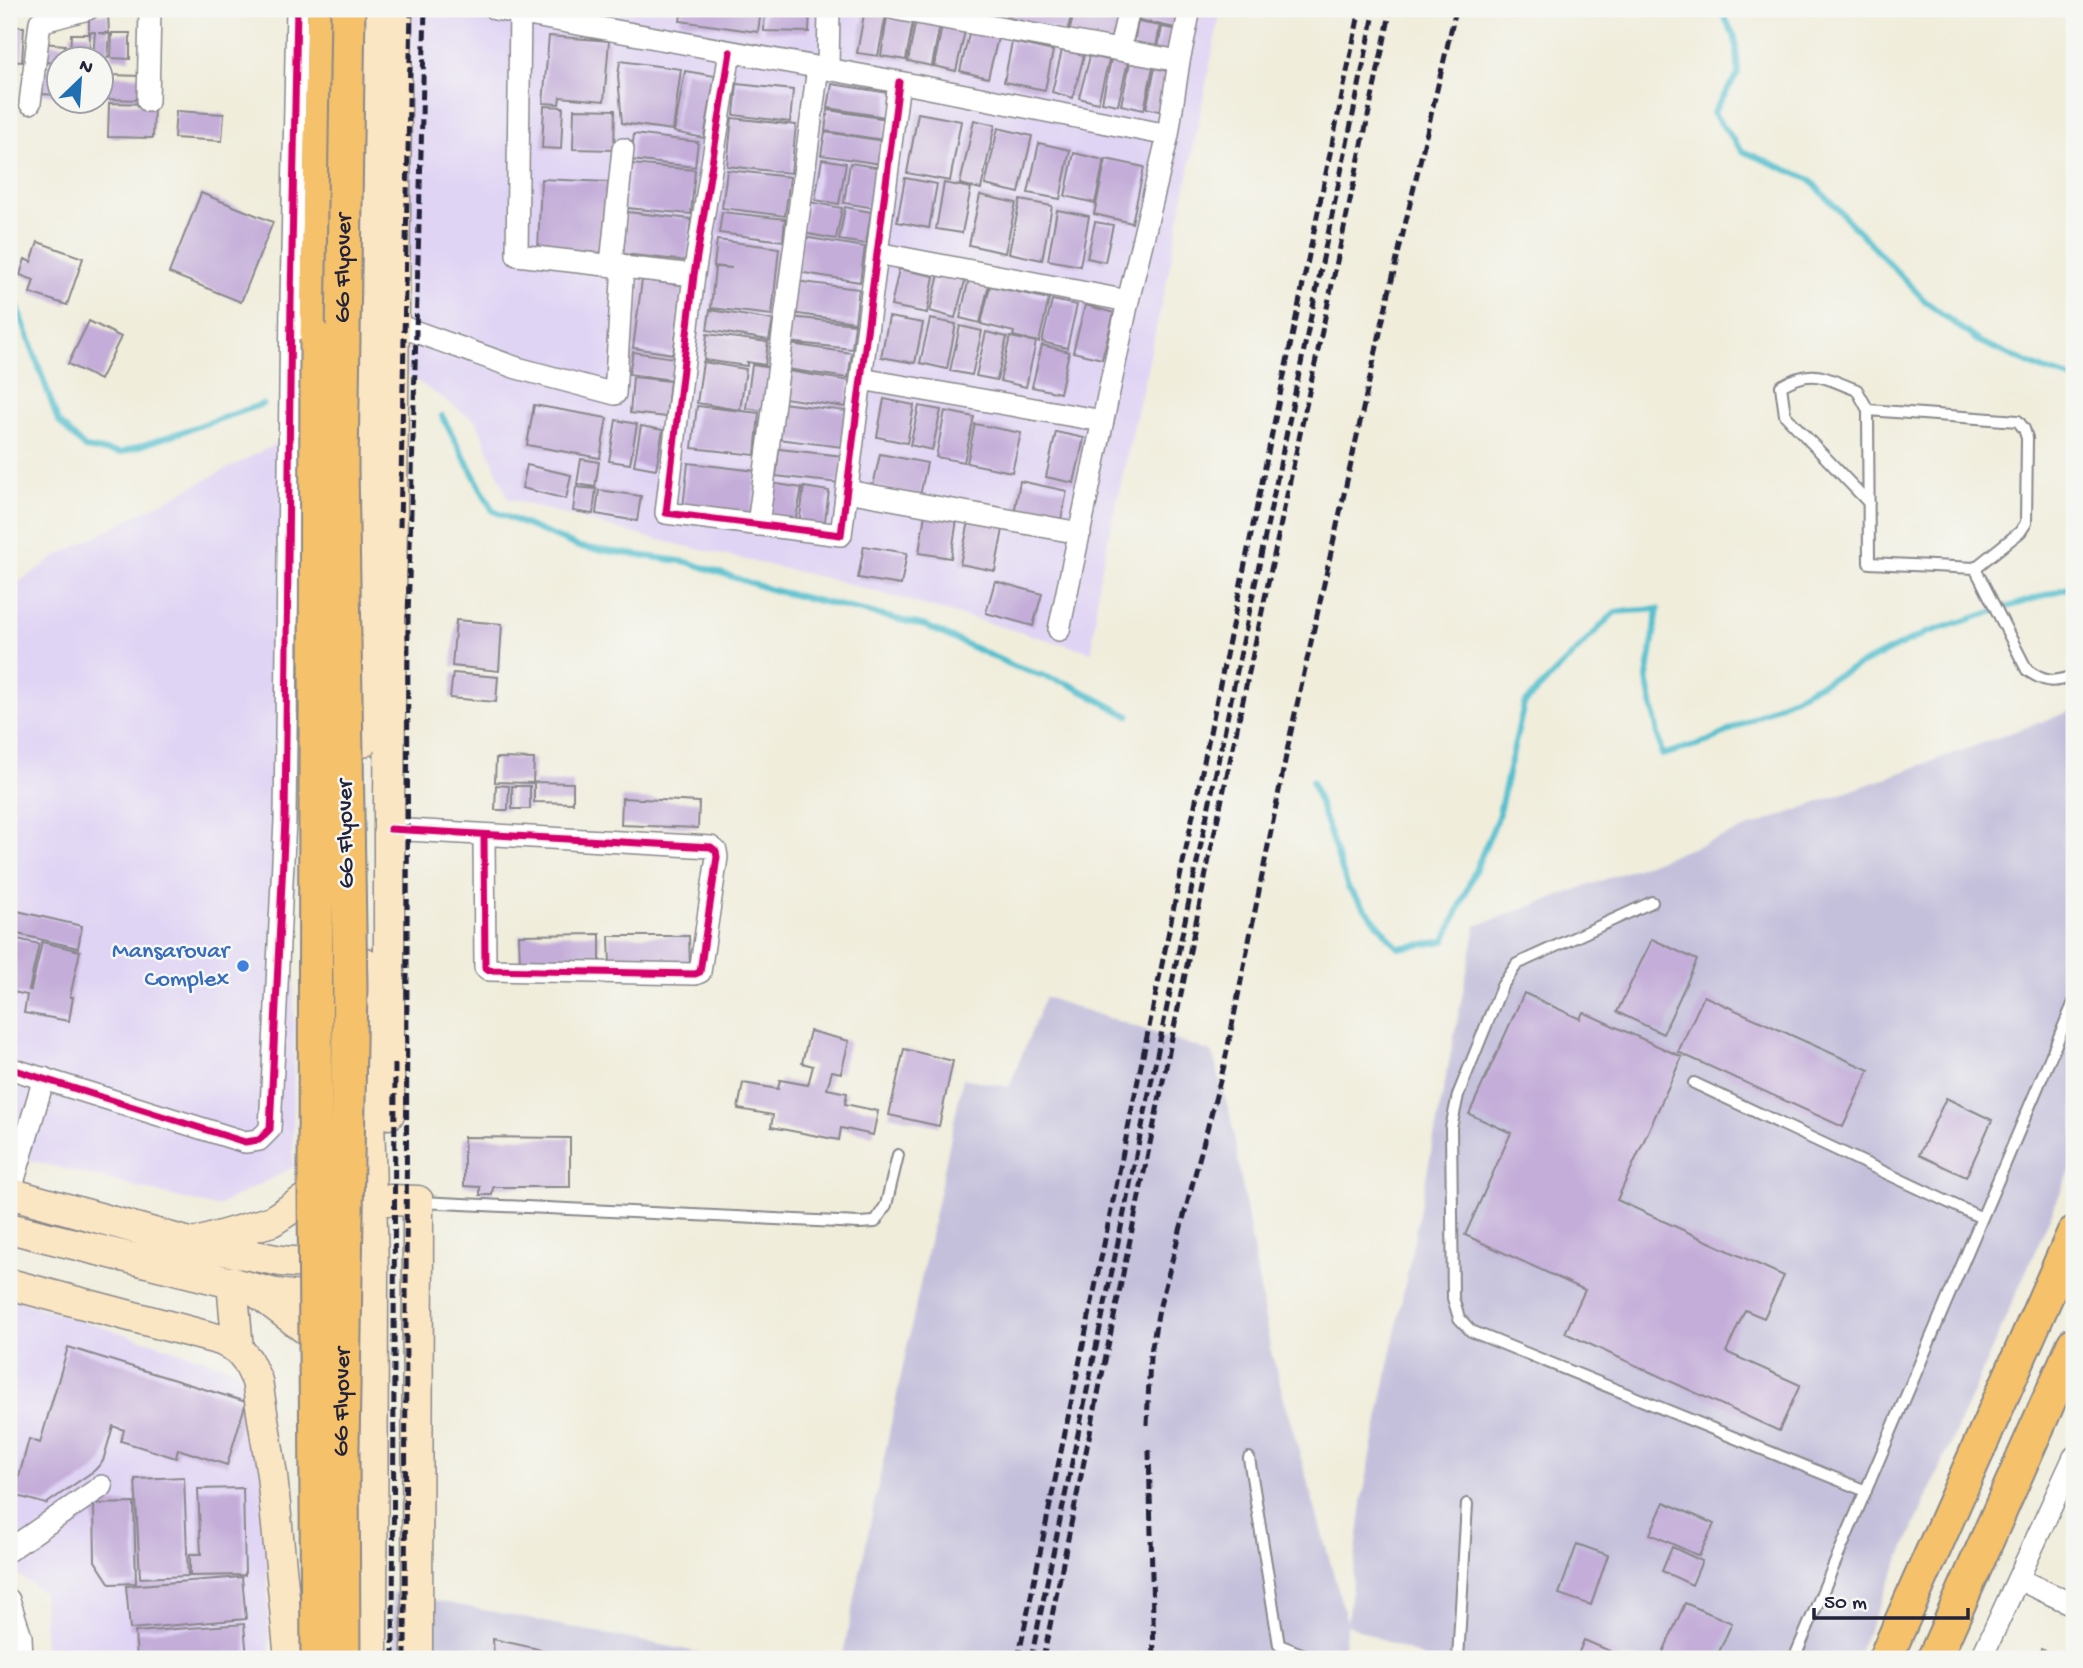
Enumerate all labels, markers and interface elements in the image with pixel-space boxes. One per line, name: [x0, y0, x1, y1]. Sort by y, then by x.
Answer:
north arrow: [46, 46, 116, 116]
text: N: [75, 55, 96, 81]
street label: GG Flyover: [329, 211, 359, 323]
street label: GG Flyover: [332, 777, 362, 889]
place label: Mansarovar Complex: [112, 938, 231, 995]
marker: Mansarovar Complex: [235, 958, 251, 974]
street label: GG Flyover: [327, 1345, 358, 1457]
scale bar: [1814, 1577, 1968, 1621]
text: 50 m: [1824, 1592, 1867, 1617]

